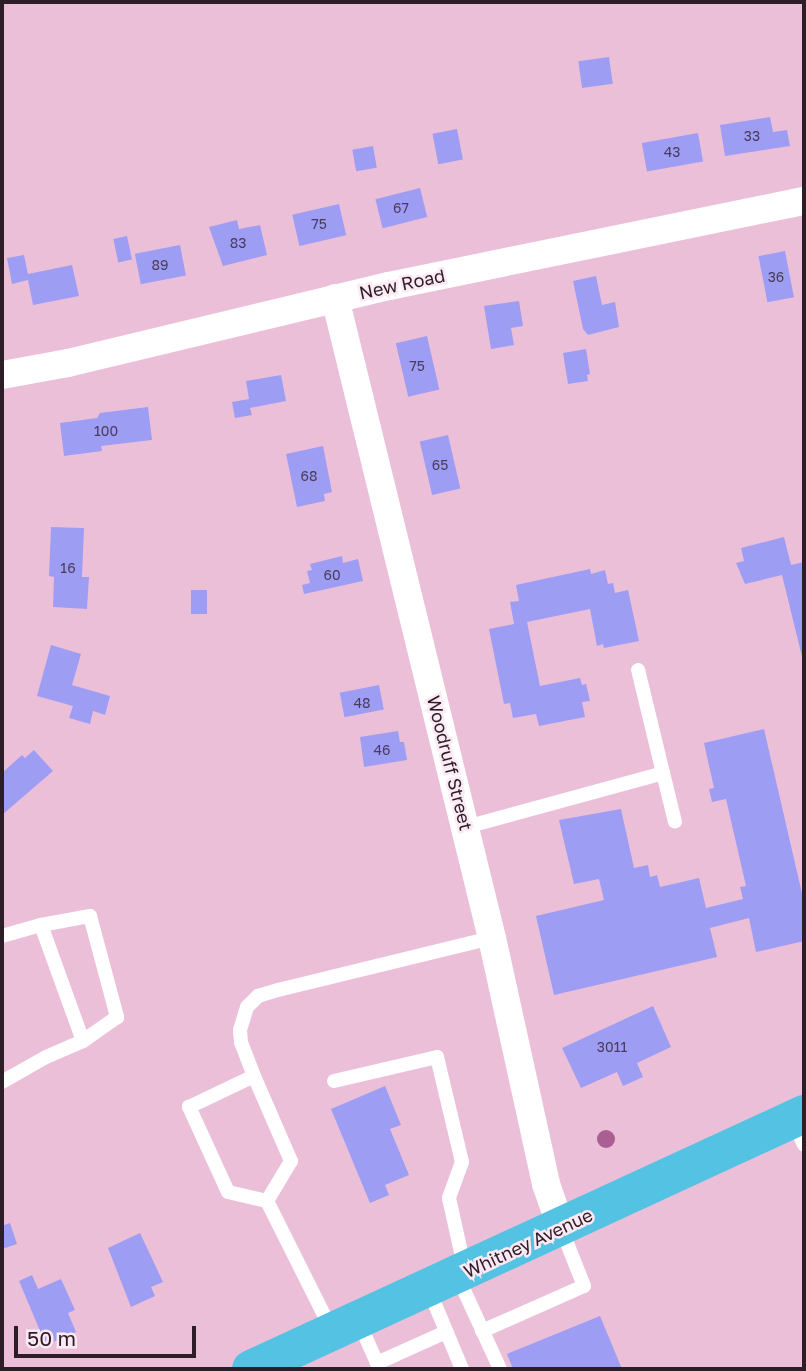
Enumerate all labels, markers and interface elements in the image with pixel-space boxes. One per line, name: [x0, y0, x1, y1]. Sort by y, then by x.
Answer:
house number: 33: [744, 128, 760, 144]
house number: 43: [664, 144, 680, 160]
house number: 67: [393, 200, 409, 216]
house number: 75: [311, 216, 327, 232]
house number: 83: [230, 235, 246, 251]
house number: 89: [151, 257, 169, 273]
street label: New Road: [357, 264, 447, 304]
house number: 36: [768, 269, 784, 285]
house number: 75: [409, 358, 425, 374]
house number: 100: [94, 423, 118, 439]
house number: 65: [432, 457, 448, 473]
house number: 68: [300, 468, 318, 484]
house number: 16: [60, 560, 76, 576]
house number: 60: [323, 567, 341, 583]
street label: Woodruff Street: [423, 693, 477, 833]
house number: 48: [353, 695, 371, 711]
house number: 46: [373, 742, 391, 758]
house number: 3011: [597, 1039, 627, 1055]
street label: Whitney Avenue: [460, 1204, 596, 1282]
scale bar: [18, 1312, 200, 1356]
text: 50 m: [27, 1325, 76, 1351]

